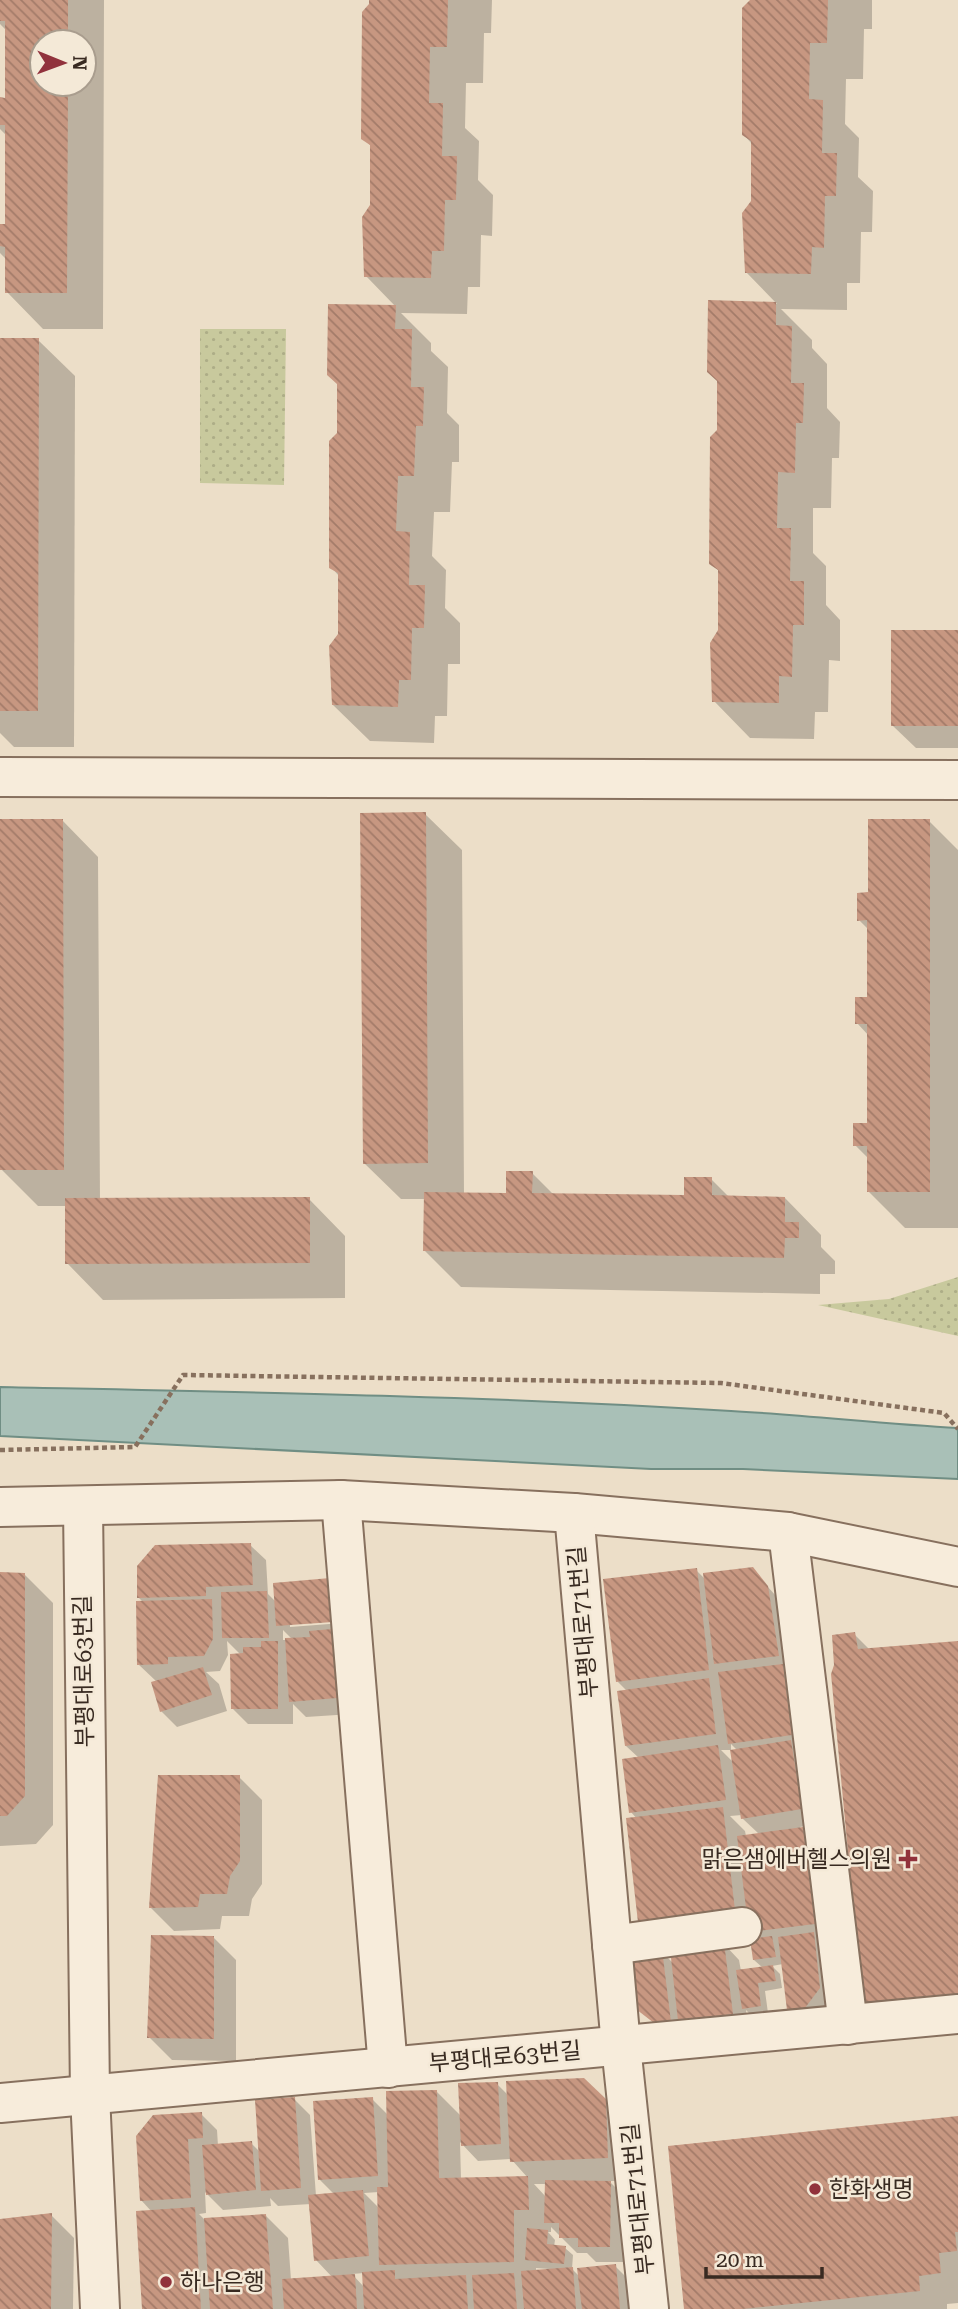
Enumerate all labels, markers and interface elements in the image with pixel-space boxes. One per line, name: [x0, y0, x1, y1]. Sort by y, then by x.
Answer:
north arrow: [28, 28, 98, 98]
text: N: [68, 56, 91, 71]
street label: 부평대로71번길: [563, 1545, 603, 1699]
street label: 부평대로63번길: [69, 1594, 99, 1748]
place label: 맑은샘에버헬스의원: [702, 1846, 892, 1873]
marker: 맑은샘에버헬스의원: [898, 1849, 918, 1869]
street label: 부평대로63번길: [428, 2037, 582, 2077]
street label: 부평대로71번길: [617, 2122, 659, 2276]
place label: 한화생명: [829, 2176, 914, 2203]
marker: 한화생명: [807, 2181, 823, 2197]
scale bar: [706, 2236, 822, 2280]
text: 20 m: [716, 2248, 764, 2272]
place label: 하나은행: [180, 2269, 265, 2296]
marker: 하나은행: [158, 2274, 174, 2290]

